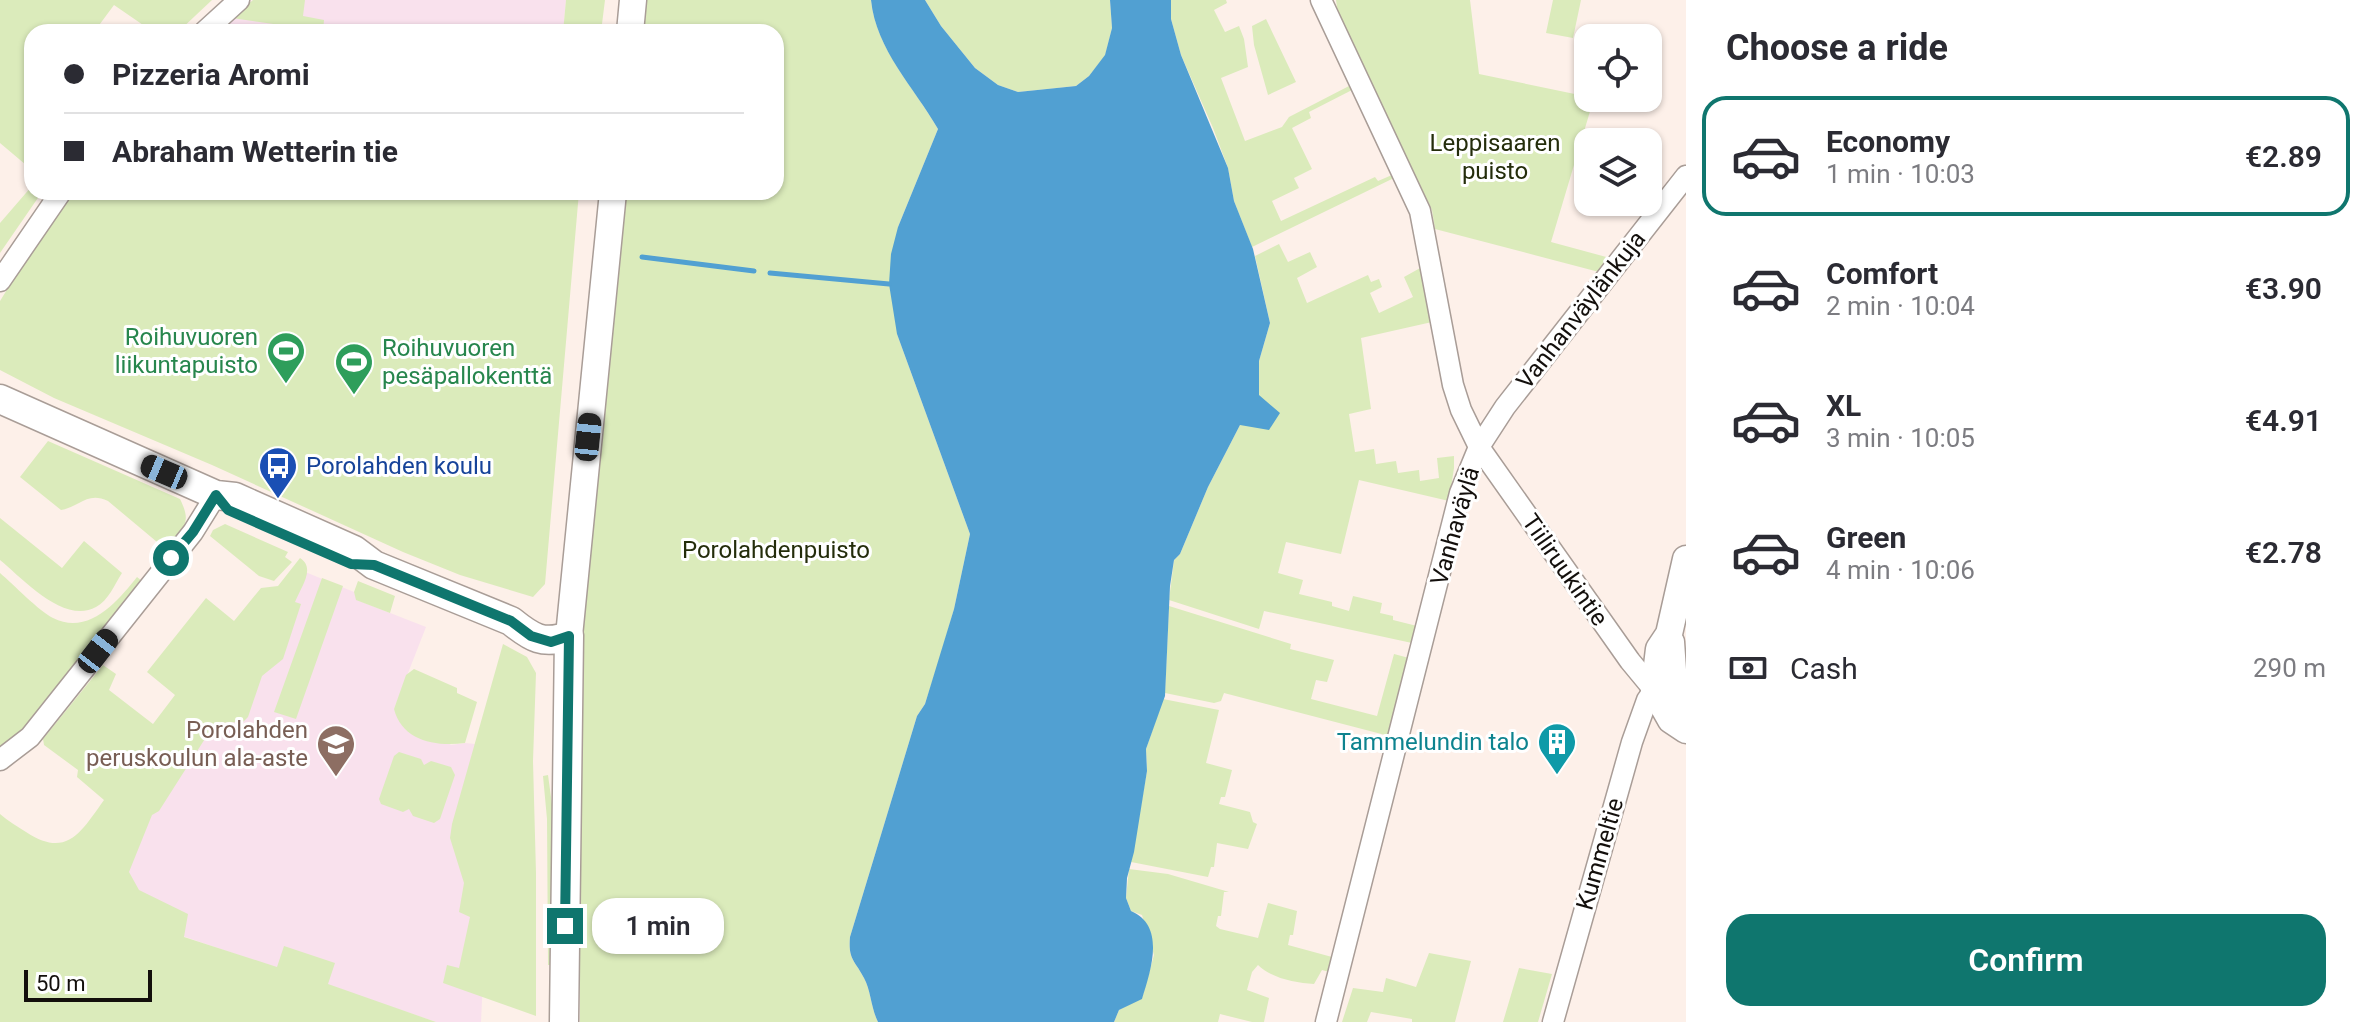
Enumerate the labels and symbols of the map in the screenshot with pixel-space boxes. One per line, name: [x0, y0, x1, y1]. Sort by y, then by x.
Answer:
park label: Leppisaaren puisto: [1430, 129, 1560, 185]
street label: Vanhanväylänkuja: [1511, 225, 1651, 395]
place label: Roihuvuoren liikuntapuisto: [115, 323, 258, 379]
sports icon: Roihuvuoren liikuntapuisto: [265, 330, 307, 385]
place label: Roihuvuoren pesäpallokenttä: [382, 334, 552, 390]
sports icon: Roihuvuoren pesäpallokenttä: [333, 341, 375, 396]
car: [574, 412, 602, 462]
bus stop icon: Porolahden koulu: [257, 445, 299, 500]
car: [137, 452, 191, 492]
place label: Porolahden koulu: [306, 452, 492, 480]
street label: Vanhaväylä: [1425, 464, 1485, 588]
street label: Tiiliruukintie: [1516, 509, 1614, 631]
park label: Porolahdenpuisto: [682, 536, 870, 564]
route start: [153, 540, 189, 576]
car: [74, 625, 122, 677]
place label: Porolahden peruskoulun ala-aste: [86, 716, 308, 772]
building icon: Tammelundin talo: [1536, 721, 1578, 776]
school or university icon: Porolahden peruskoulun ala-aste: [315, 723, 357, 778]
place label: Tammelundin talo: [1337, 728, 1529, 756]
street label: Kummeltie: [1571, 795, 1629, 913]
callout: 1 min: [593, 898, 725, 954]
route end: [547, 908, 583, 944]
scale bar: [24, 966, 152, 1002]

